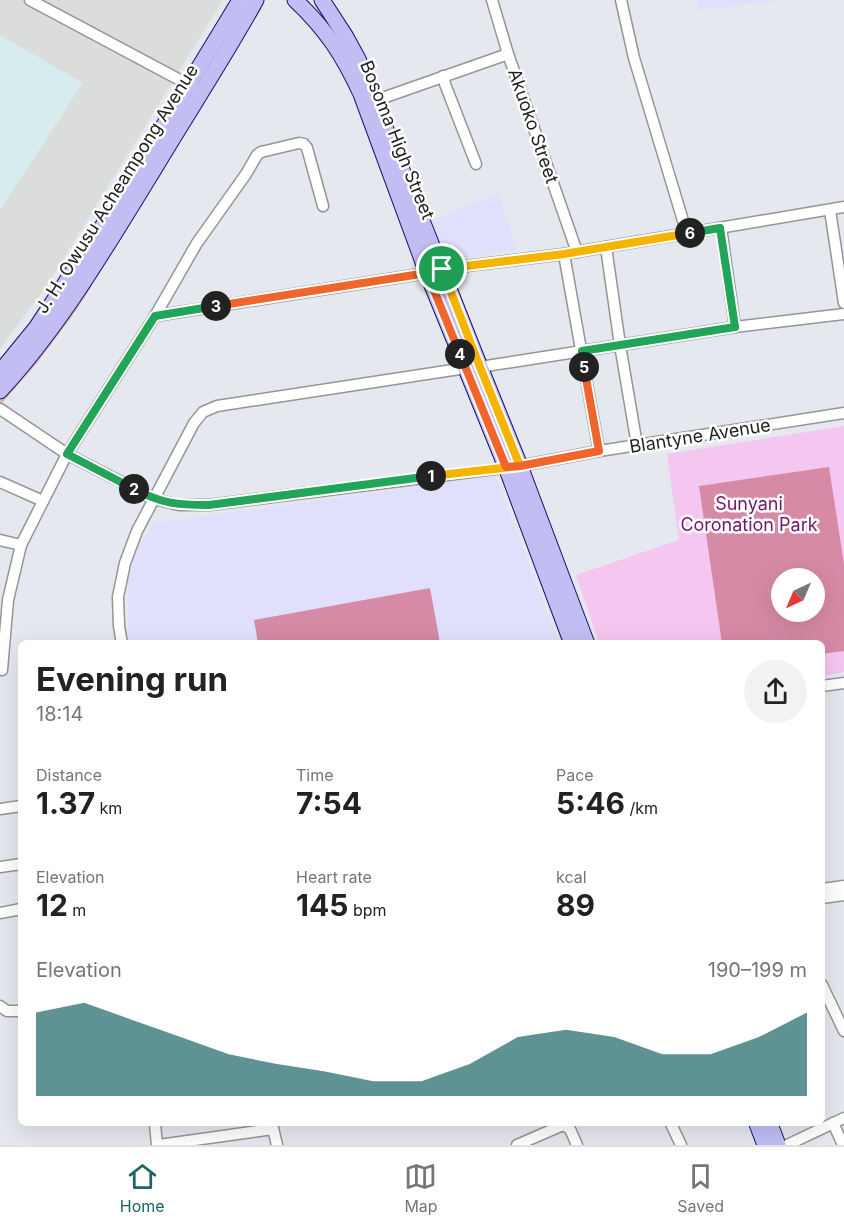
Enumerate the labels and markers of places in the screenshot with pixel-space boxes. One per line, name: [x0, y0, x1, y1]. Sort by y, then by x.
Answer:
pin: 6: [675, 218, 705, 248]
pin: [416, 243, 467, 294]
pin: 3: [201, 291, 231, 321]
pin: 4: [445, 339, 475, 369]
pin: 5: [569, 352, 599, 382]
pin: 1: [416, 461, 446, 491]
pin: 2: [119, 474, 149, 504]

